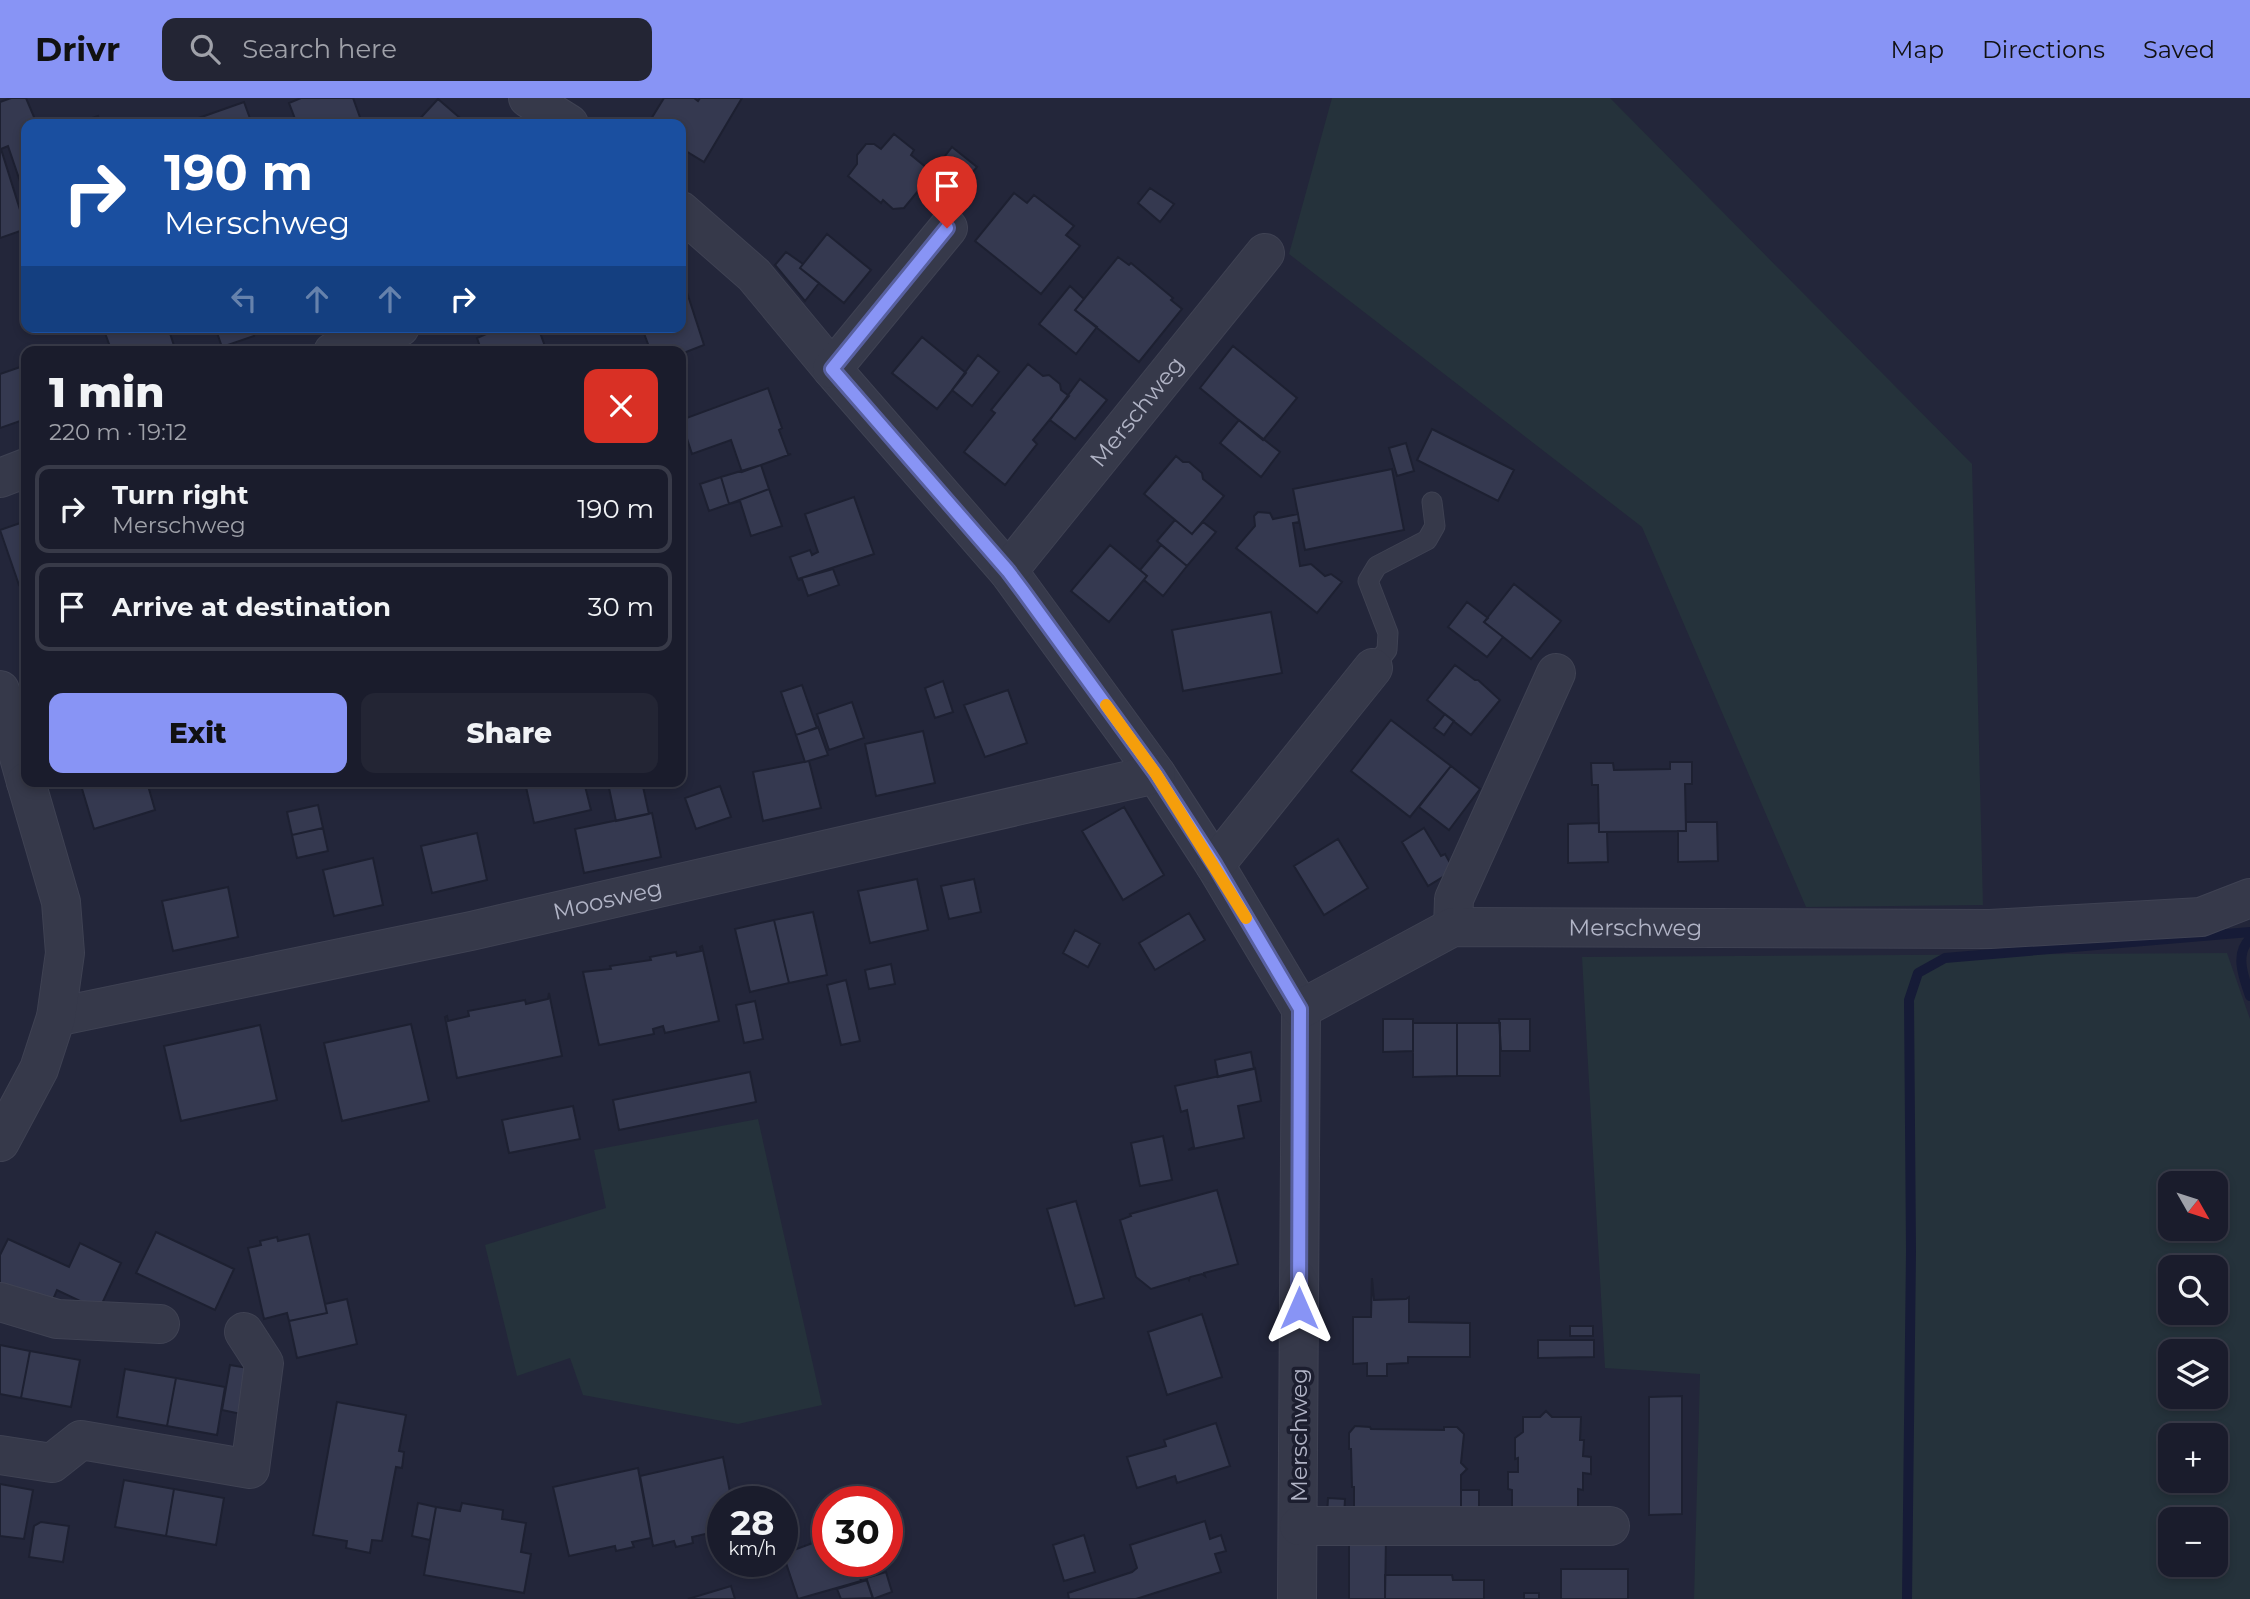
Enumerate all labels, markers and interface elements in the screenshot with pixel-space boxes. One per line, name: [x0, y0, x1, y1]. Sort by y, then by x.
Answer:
search box: [162, 18, 652, 81]
text: Drivr: [35, 29, 120, 69]
icon: search: [186, 30, 224, 68]
text: Search here: [242, 33, 397, 65]
text: Map: [1891, 35, 1944, 64]
text: Directions: [1982, 35, 2105, 64]
text: Saved: [2143, 35, 2215, 64]
text: 190 m: [164, 143, 313, 202]
icon: right: [49, 147, 140, 238]
pin: [917, 156, 977, 228]
icon: arrive: [928, 167, 966, 205]
text: Merschweg: [164, 203, 350, 242]
icon: left: [225, 280, 263, 318]
icon: ahead: [298, 280, 336, 318]
icon: ahead: [371, 280, 409, 318]
icon: right: [444, 280, 482, 318]
street label: Merschweg: [1084, 351, 1190, 472]
text: 1 min: [49, 366, 165, 418]
button: close: [584, 369, 658, 443]
text: 220 m · 19:12: [49, 418, 187, 446]
text: Turn right: [112, 479, 248, 511]
icon: right: [53, 490, 91, 528]
text: 190 m: [577, 493, 654, 525]
text: Merschweg: [112, 511, 246, 539]
icon: arrive: [53, 588, 91, 626]
text: Arrive at destination: [112, 591, 391, 623]
text: 30 m: [588, 591, 654, 623]
button: Exit: [49, 693, 347, 773]
button: Share: [361, 693, 658, 773]
street label: Moosweg: [550, 874, 665, 926]
street label: Merschweg: [1568, 913, 1702, 942]
north arrow: [2158, 1171, 2228, 1241]
map controls: [2158, 1171, 2228, 1577]
button: search: [2158, 1255, 2228, 1325]
position arrow: [1262, 1271, 1336, 1345]
button: layers: [2158, 1339, 2228, 1409]
street label: Merschweg: [1285, 1368, 1313, 1502]
button: +: [2158, 1423, 2228, 1493]
speed limit sign: 30: [812, 1486, 903, 1577]
text: 28: [731, 1501, 774, 1544]
button: −: [2158, 1507, 2228, 1577]
text: km/h: [728, 1538, 777, 1560]

